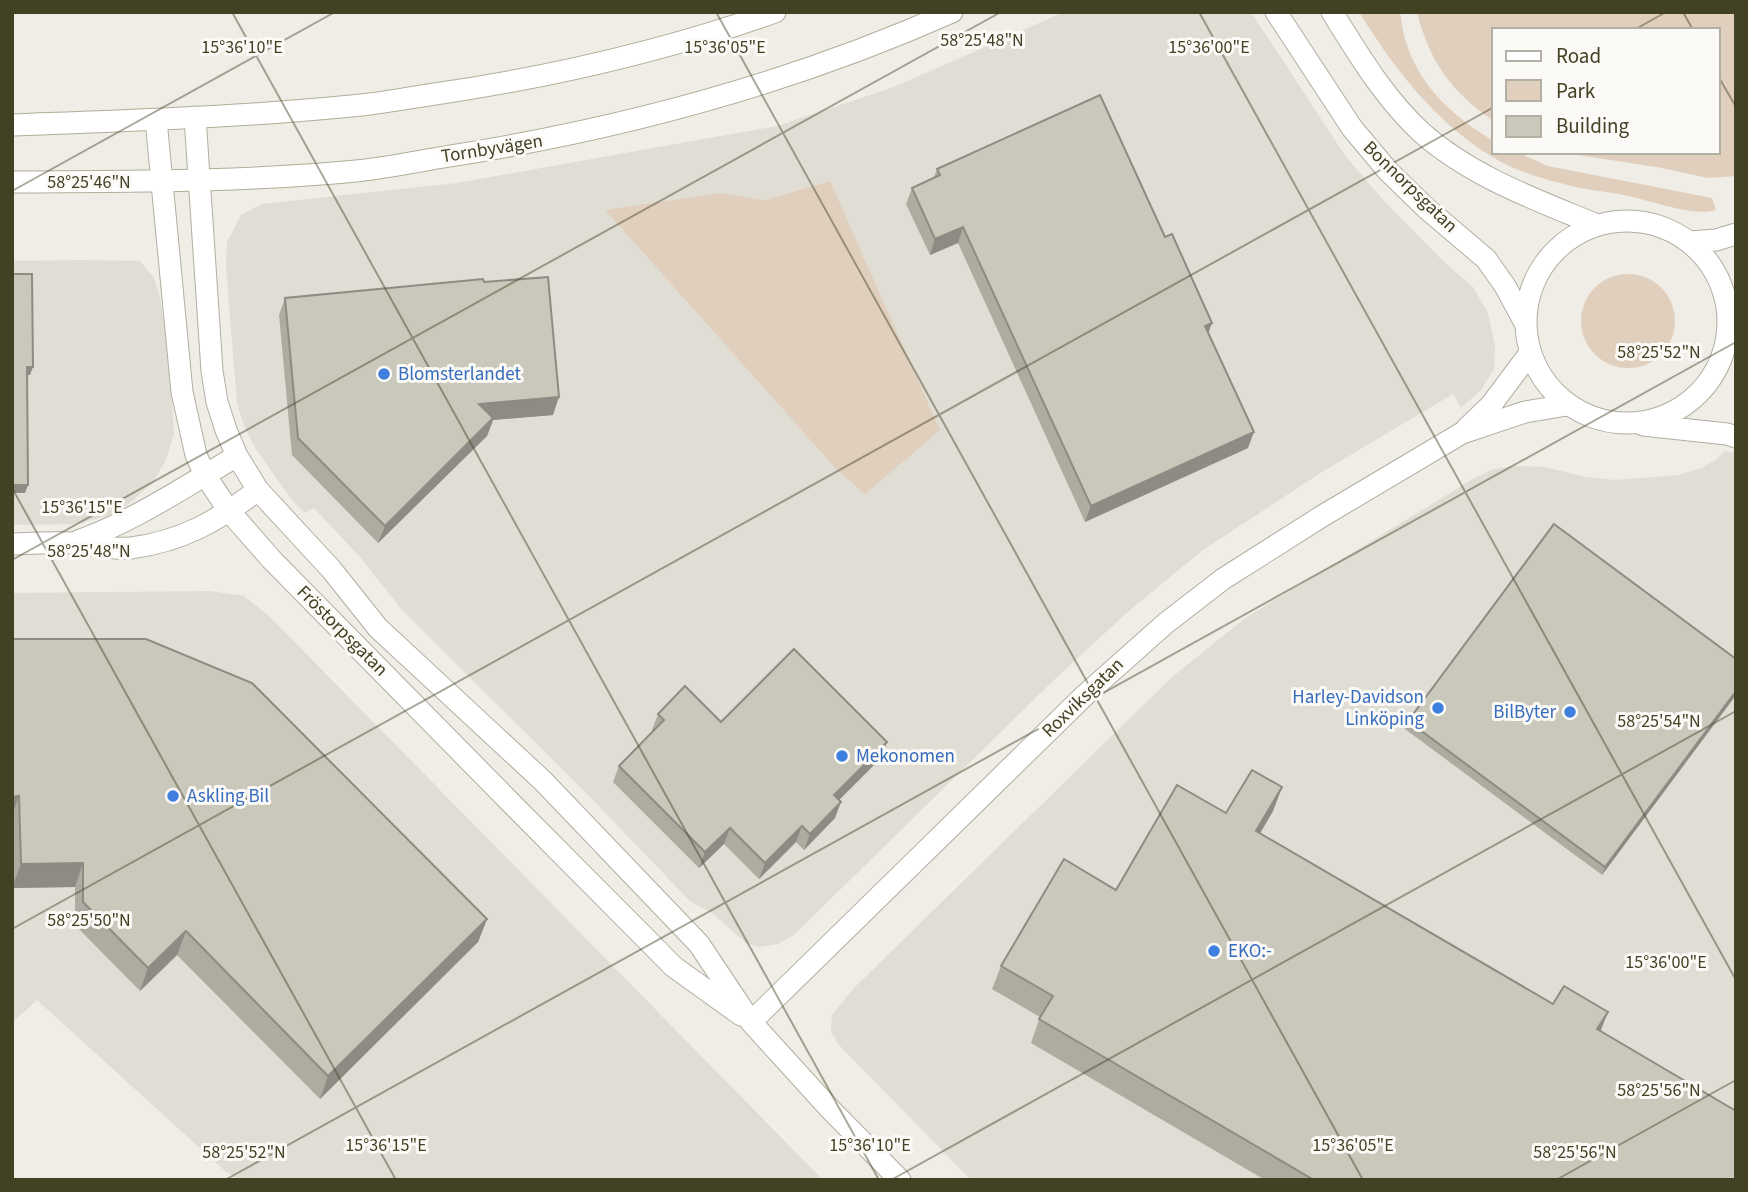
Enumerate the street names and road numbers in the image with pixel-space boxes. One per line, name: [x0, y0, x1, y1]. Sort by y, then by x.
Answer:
street label: Tornbyvägen: [439, 128, 545, 170]
street label: Bonnorpsgatan: [1357, 135, 1463, 239]
street label: Fröstorpsgatan: [290, 579, 394, 683]
street label: Roxviksgatan: [1036, 652, 1130, 744]

